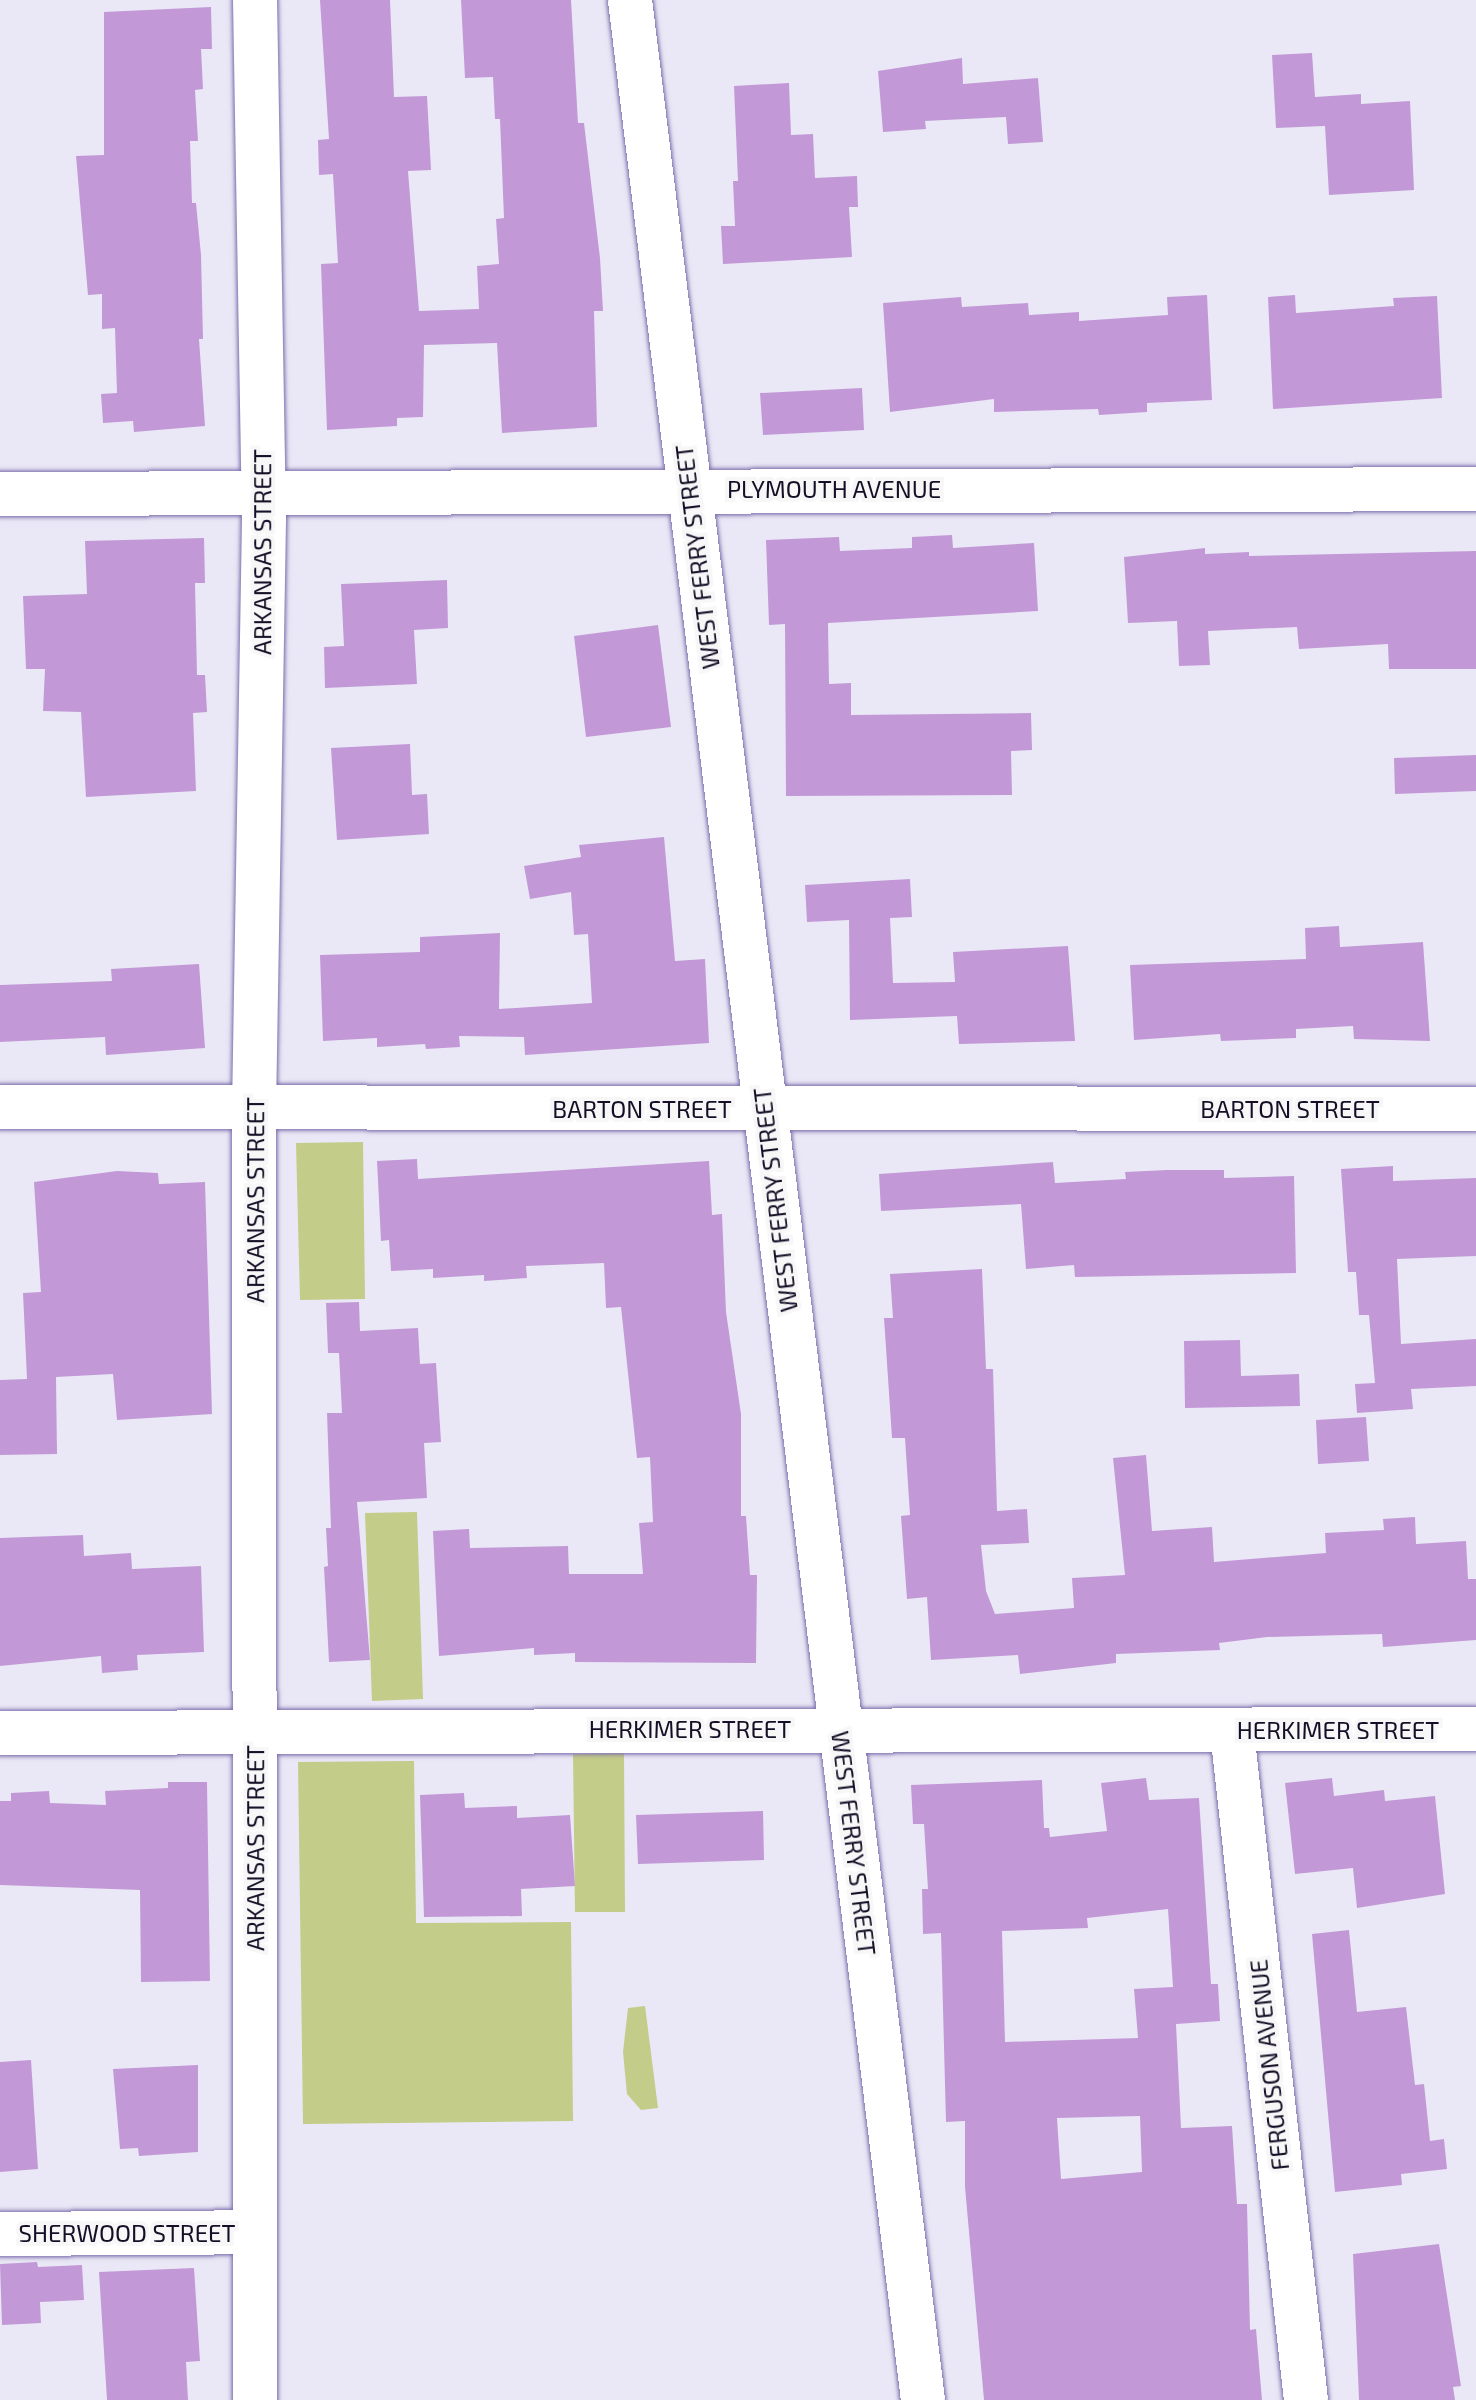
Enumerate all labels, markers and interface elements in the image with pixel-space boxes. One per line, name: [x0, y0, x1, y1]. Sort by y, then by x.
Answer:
street label: WEST FERRY STREET: [669, 443, 725, 671]
street label: ARKANSAS STREET: [248, 449, 276, 655]
street label: PLYMOUTH AVENUE: [727, 475, 941, 503]
street label: WEST FERRY STREET: [747, 1086, 803, 1314]
street label: BARTON STREET: [552, 1095, 732, 1123]
street label: BARTON STREET: [1200, 1095, 1380, 1123]
street label: ARKANSAS STREET: [241, 1097, 269, 1303]
street label: HERKIMER STREET: [589, 1715, 791, 1743]
street label: HERKIMER STREET: [1237, 1716, 1439, 1744]
street label: WEST FERRY STREET: [826, 1729, 882, 1957]
street label: ARKANSAS STREET: [241, 1745, 269, 1951]
street label: FERGUSON AVENUE: [1244, 1958, 1294, 2172]
street label: SHERWOOD STREET: [19, 2219, 235, 2247]

